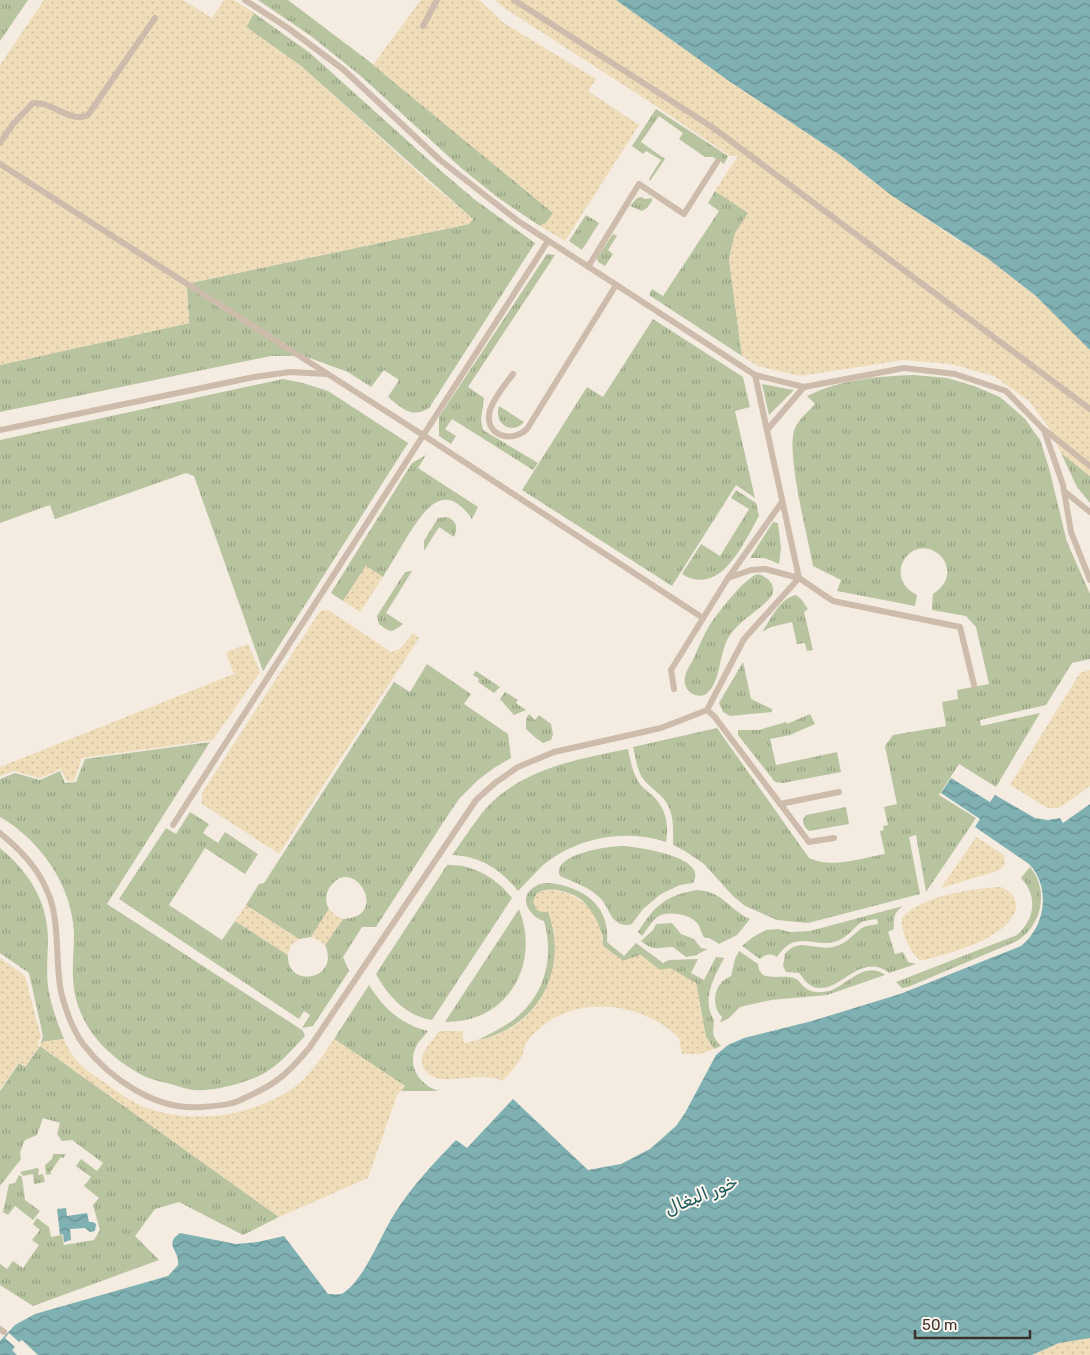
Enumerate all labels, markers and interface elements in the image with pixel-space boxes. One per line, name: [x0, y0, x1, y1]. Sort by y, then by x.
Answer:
water label: خور البغال: [661, 1170, 741, 1220]
scale bar: [915, 1308, 1030, 1340]
text: 50 m: [922, 1316, 957, 1334]

